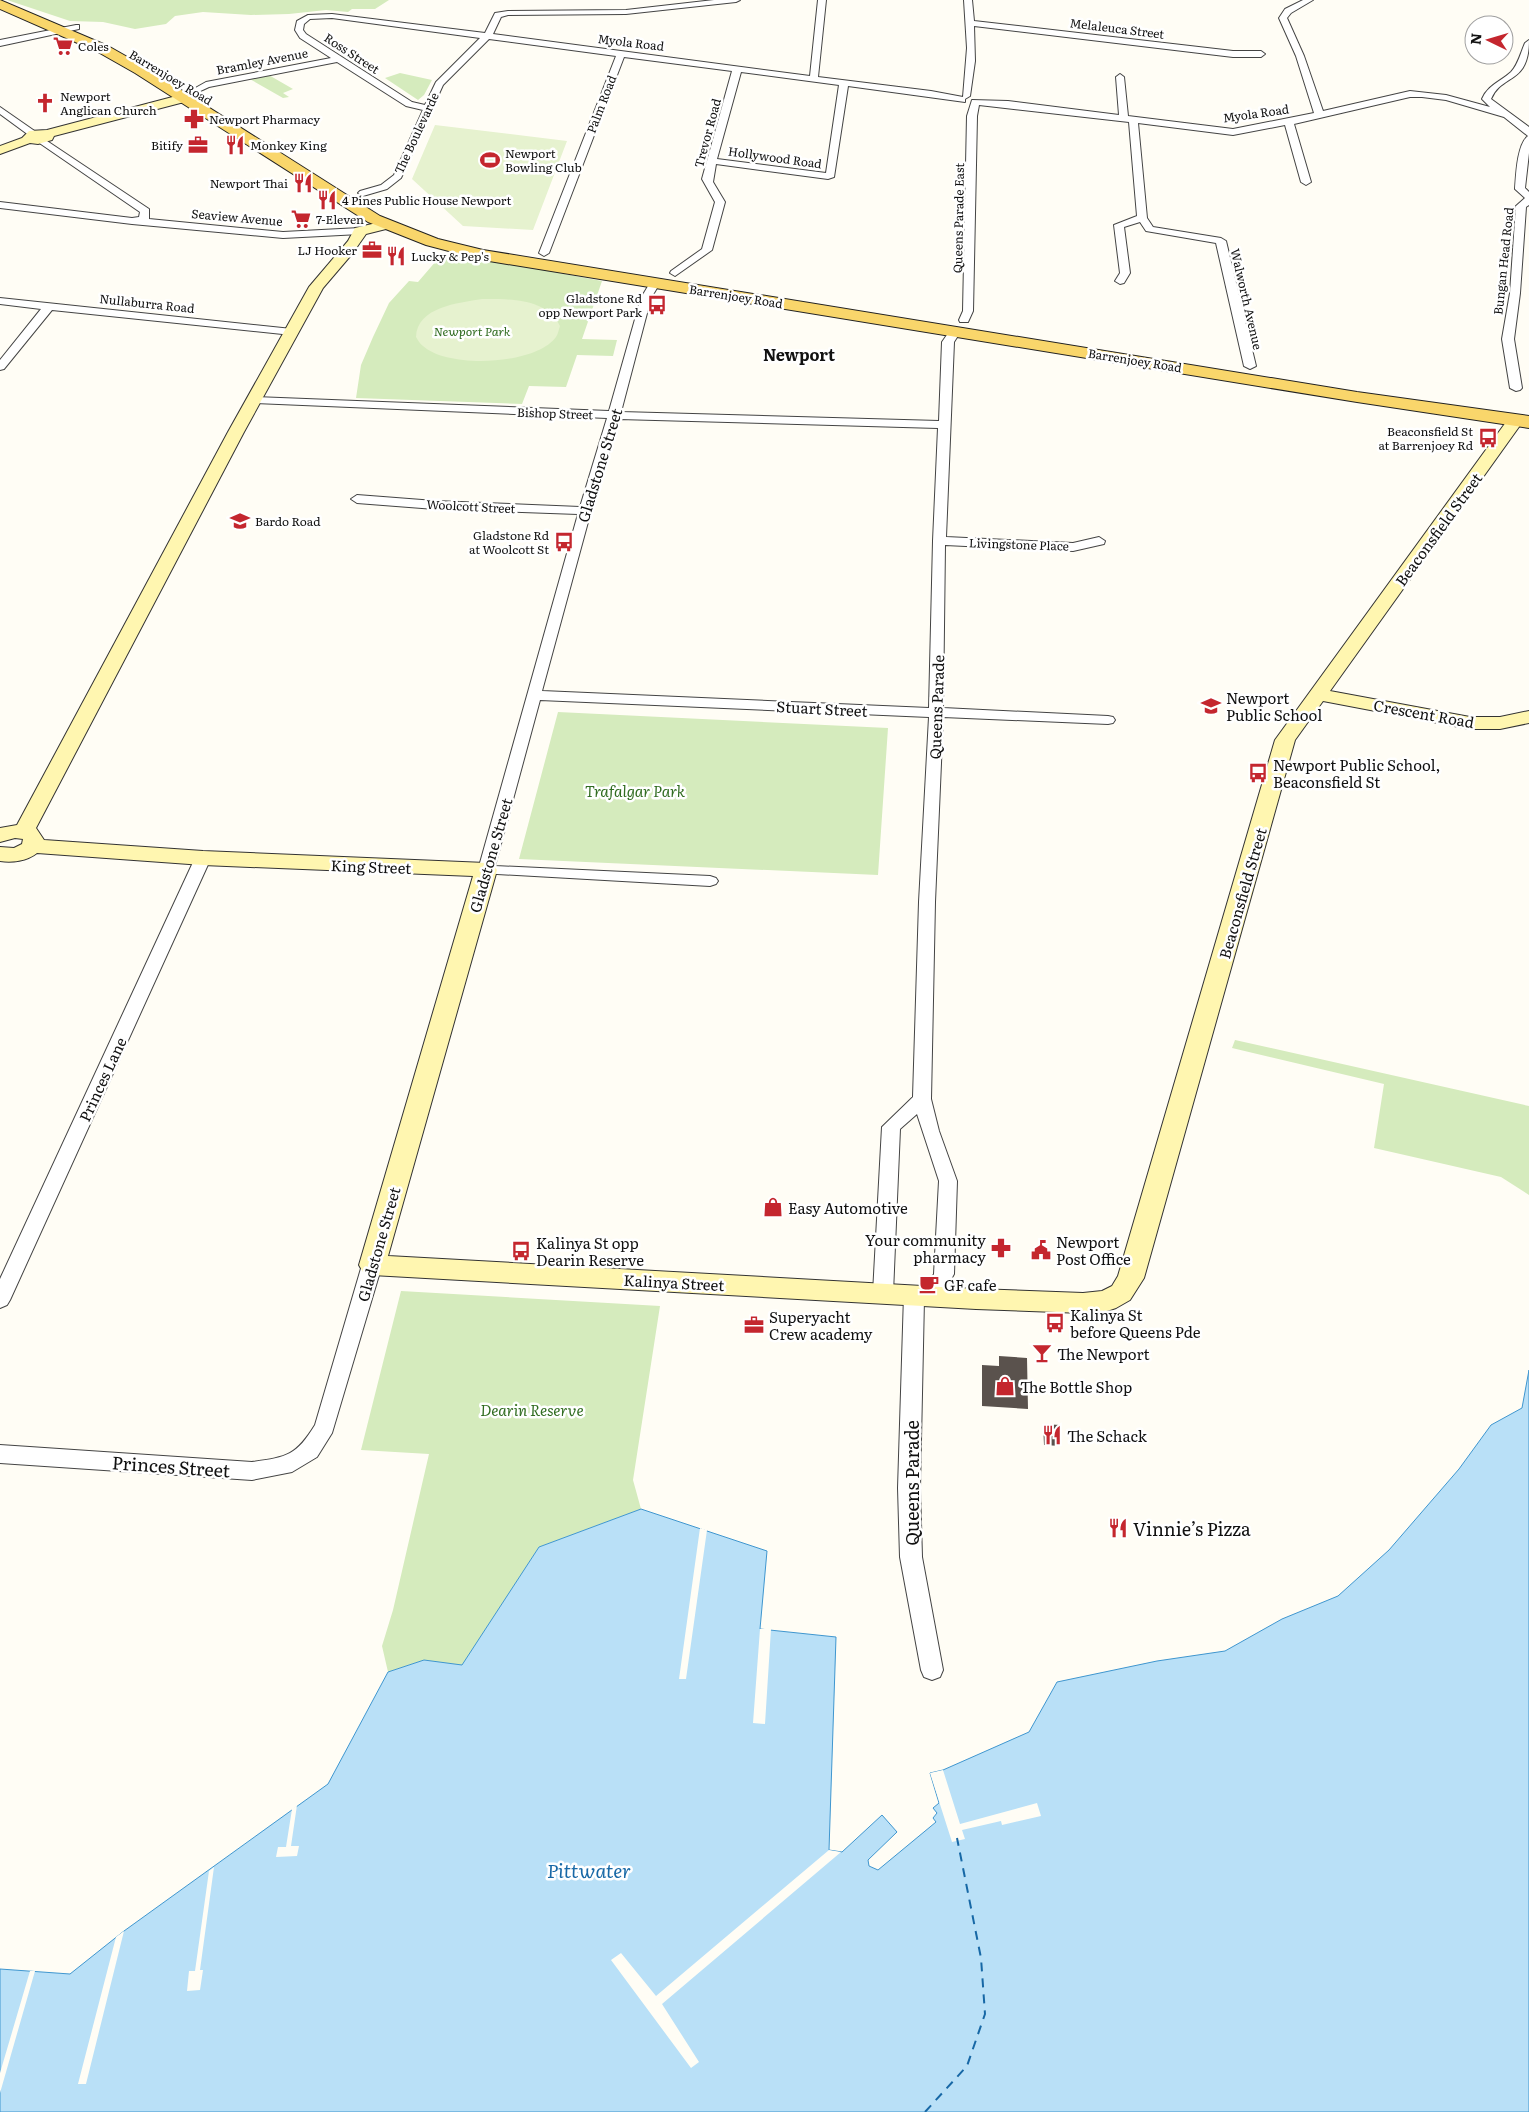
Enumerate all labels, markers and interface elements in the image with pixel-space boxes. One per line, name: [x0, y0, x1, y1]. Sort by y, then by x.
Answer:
street label: Melaleuca Street: [1069, 13, 1165, 43]
north arrow: [1464, 15, 1514, 65]
street label: Ross Street: [321, 28, 383, 78]
street label: Myola Road: [597, 29, 666, 55]
text: N: [1465, 32, 1486, 46]
supermarket icon: Coles: [52, 35, 74, 57]
place label: Coles: [78, 37, 109, 55]
street label: Bramley Avenue: [215, 43, 309, 79]
street label: Barrenjoey Road: [126, 45, 217, 109]
street label: Palm Road: [582, 72, 621, 136]
place label: Newport Anglican Church: [60, 87, 157, 119]
street label: The Boulevarde: [389, 89, 443, 177]
church icon: Newport Anglican Church: [34, 92, 56, 114]
street label: Trevor Road: [689, 96, 725, 170]
street label: Myola Road: [1222, 99, 1291, 127]
pharmacy icon: Newport Pharmacy: [183, 108, 205, 130]
place label: Newport Pharmacy: [209, 110, 320, 128]
office icon: Bitify: [187, 134, 209, 156]
restaurant icon: Monkey King: [224, 134, 246, 156]
place label: Bitify: [151, 136, 183, 154]
place label: Monkey King: [250, 136, 327, 154]
street label: Hollywood Road: [727, 142, 824, 173]
place label: Newport Bowling Club: [505, 144, 582, 176]
sports icon: Newport Bowling Club: [479, 149, 501, 171]
street label: Queens Parade East: [948, 163, 968, 273]
restaurant icon: Newport Thai: [292, 172, 314, 194]
place label: Newport Thai: [210, 174, 288, 192]
restaurant icon: 4 Pines Public House Newport: [316, 189, 338, 211]
place label: 4 Pines Public House Newport: [342, 191, 511, 209]
street label: Seaview Avenue: [191, 204, 283, 230]
street label: Bungan Head Road: [1488, 206, 1518, 316]
supermarket icon: 7-Eleven: [290, 208, 312, 230]
place label: 7-Eleven: [316, 210, 364, 228]
office icon: LJ Hooker: [361, 239, 383, 261]
place label: LJ Hooker: [298, 241, 357, 259]
restaurant icon: Lucky & Pep's: [385, 245, 407, 267]
place label: Lucky & Pep's: [411, 247, 489, 265]
street label: Walworth Avenue: [1227, 247, 1267, 351]
street label: Barrenjoey Road: [688, 280, 785, 312]
street label: Nullaburra Road: [99, 289, 196, 317]
place label: Gladstone Rd opp Newport Park: [539, 289, 643, 321]
bus stop icon: Gladstone Rd opp Newport Park: [646, 294, 668, 316]
park label: Newport Park: [434, 322, 511, 340]
district label: Newport: [763, 342, 835, 366]
street label: Barrenjoey Road: [1087, 344, 1184, 376]
street label: Bishop Street: [517, 403, 594, 423]
street label: Gladstone Street: [571, 405, 627, 525]
place label: Beaconsfield St at Barrenjoey Rd: [1378, 422, 1474, 454]
bus stop icon: Beaconsfield St at Barrenjoey Rd: [1477, 427, 1499, 449]
street label: Beaconsfield Street: [1389, 467, 1487, 591]
street label: Woolcott Street: [426, 495, 516, 517]
school or university icon: Bardo Road: [229, 510, 251, 532]
place label: Bardo Road: [255, 512, 321, 530]
place label: Gladstone Rd at Woolcott St: [469, 526, 550, 558]
bus stop icon: Gladstone Rd at Woolcott St: [553, 531, 575, 553]
street label: Livingstone Place: [969, 533, 1069, 555]
street label: Queens Parade: [923, 654, 949, 760]
place label: Newport Public School: [1226, 686, 1322, 726]
street label: Crescent Road: [1372, 693, 1476, 733]
street label: Stuart Street: [776, 694, 868, 722]
school or university icon: Newport Public School: [1200, 695, 1222, 717]
place label: Newport Public School, Beaconsfield St: [1273, 753, 1440, 793]
bus stop icon: Newport Public School, Beaconsfield St: [1247, 762, 1269, 784]
park label: Trafalgar Park: [585, 779, 686, 802]
street label: Gladstone Street: [463, 795, 517, 915]
street label: Beaconsfield Street: [1212, 825, 1272, 961]
street label: King Street: [330, 853, 412, 879]
street label: Princes Lane: [72, 1033, 132, 1125]
street label: Gladstone Street: [351, 1184, 405, 1304]
shop icon: Easy Automotive: [762, 1196, 784, 1218]
place label: Easy Automotive: [788, 1196, 908, 1219]
place label: Your community pharmacy: [865, 1228, 986, 1268]
place label: Newport Post Office: [1056, 1230, 1131, 1270]
place label: Kalinya St opp Dearin Reserve: [536, 1231, 644, 1271]
pharmacy icon: Your community pharmacy: [990, 1237, 1012, 1259]
public building icon: Newport Post Office: [1030, 1239, 1052, 1261]
bus stop icon: Kalinya St opp Dearin Reserve: [510, 1240, 532, 1262]
street label: Kalinya Street: [623, 1268, 725, 1296]
cafe icon: GF cafe: [918, 1273, 940, 1295]
place label: GF cafe: [944, 1273, 997, 1296]
place label: Kalinya St before Queens Pde: [1070, 1303, 1201, 1343]
place label: Superyacht Crew academy: [769, 1305, 873, 1345]
bus stop icon: Kalinya St before Queens Pde: [1044, 1312, 1066, 1334]
office icon: Superyacht Crew academy: [743, 1314, 765, 1336]
bar icon: The Newport: [1031, 1342, 1053, 1364]
place label: The Newport: [1057, 1342, 1150, 1365]
shop icon: The Bottle Shop: [994, 1375, 1016, 1397]
place label: The Bottle Shop: [1020, 1375, 1132, 1398]
park label: Dearin Reserve: [480, 1398, 584, 1421]
street label: Queens Parade: [898, 1420, 925, 1546]
restaurant icon: The Schack: [1041, 1424, 1063, 1446]
place label: The Schack: [1067, 1424, 1148, 1447]
street label: Princes Street: [111, 1448, 232, 1484]
place label: Vinnie’s Pizza: [1133, 1515, 1251, 1542]
restaurant icon: Vinnie’s Pizza: [1107, 1517, 1129, 1539]
water label: Pittwater: [547, 1856, 631, 1884]

